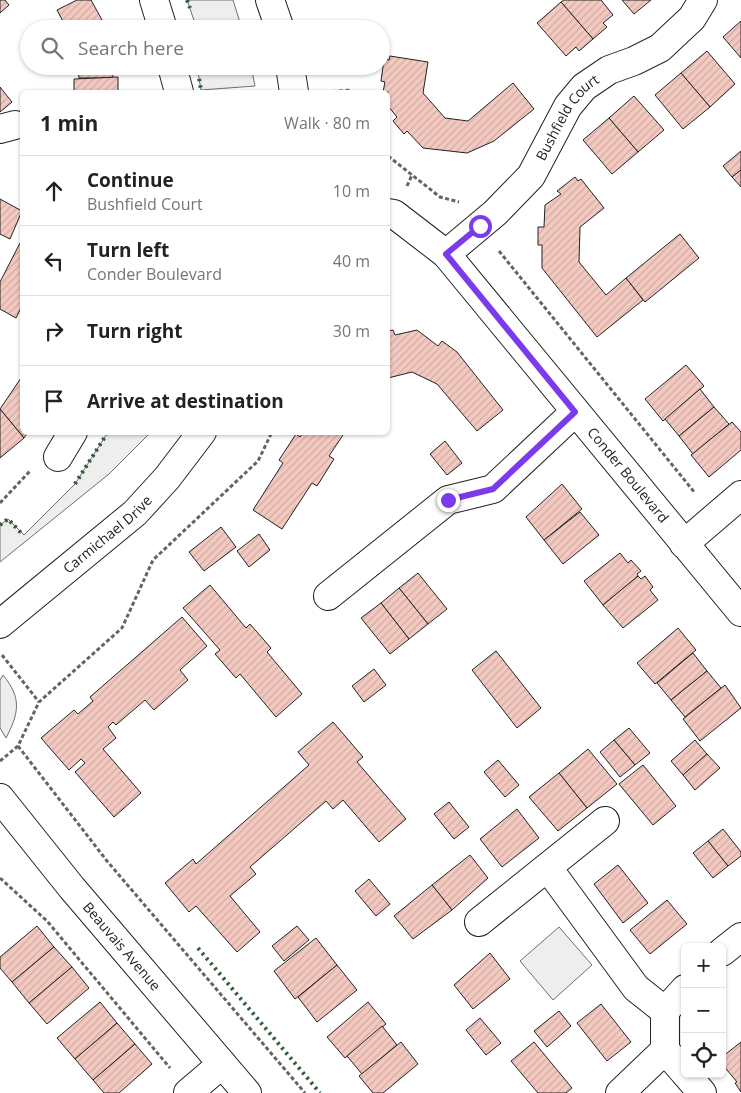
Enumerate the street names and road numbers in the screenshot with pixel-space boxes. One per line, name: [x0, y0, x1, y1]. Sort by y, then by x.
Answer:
street label: Bushfield Court: [531, 70, 602, 164]
street label: Conder Boulevard: [584, 423, 673, 526]
street label: Carmichael Drive: [59, 491, 156, 577]
street label: Beauvais Avenue: [79, 898, 165, 994]

